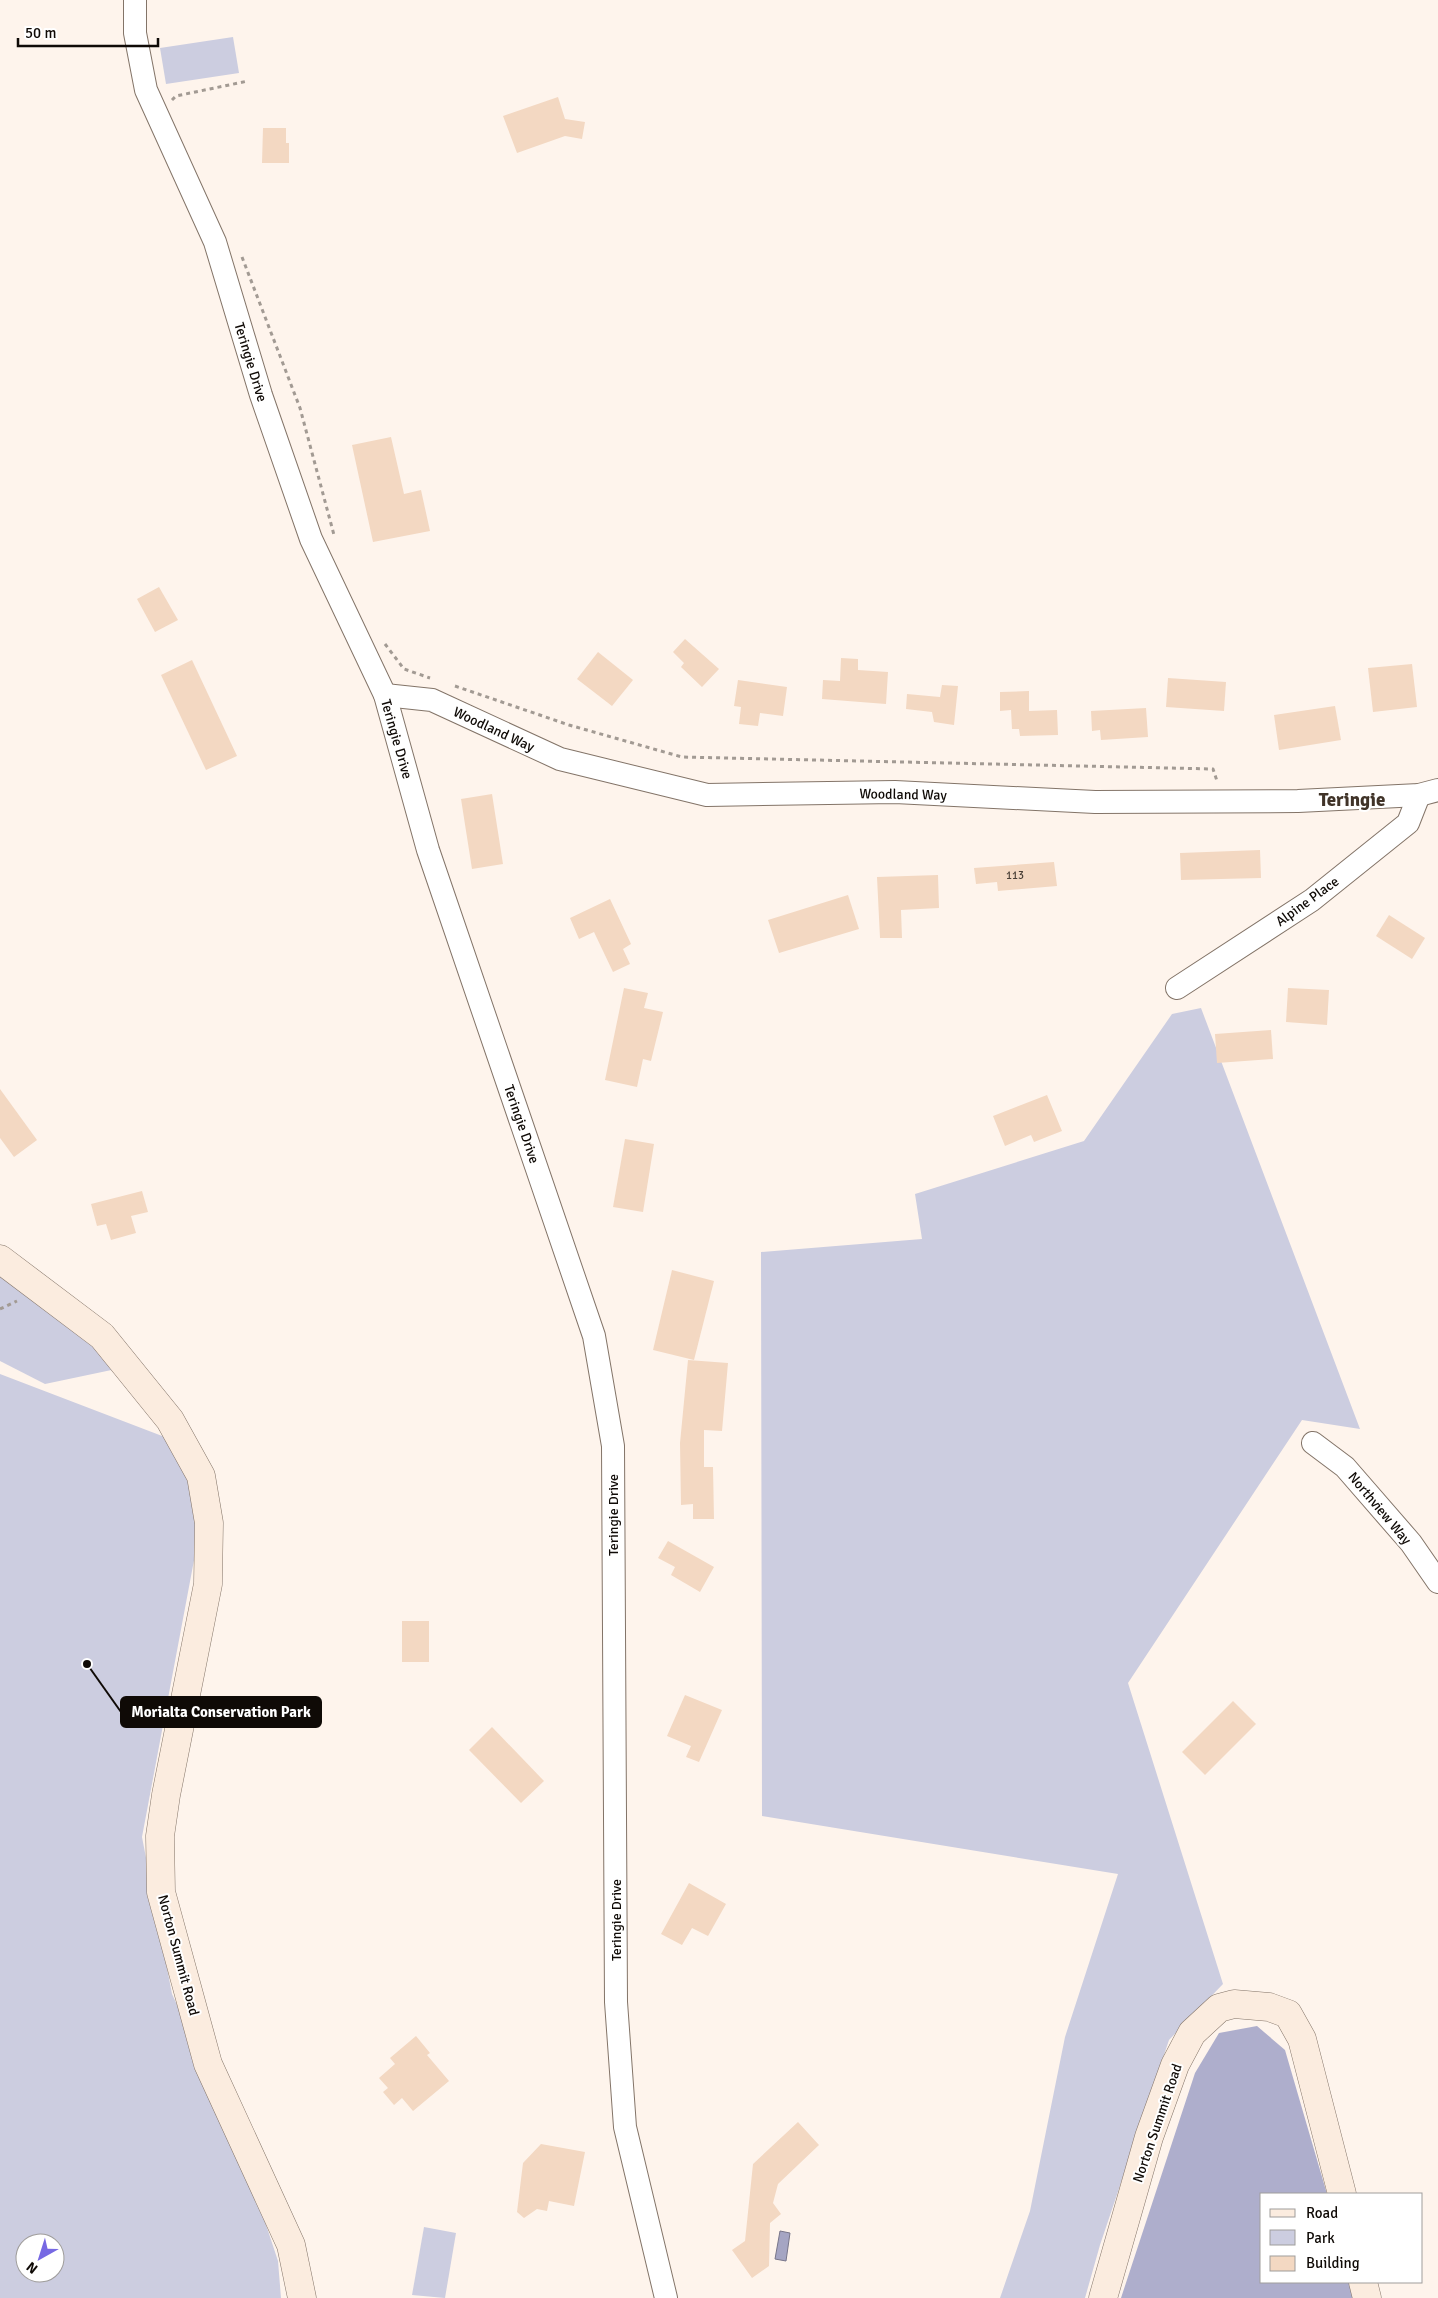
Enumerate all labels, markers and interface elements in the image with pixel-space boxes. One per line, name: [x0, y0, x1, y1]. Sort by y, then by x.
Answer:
scale bar: [18, 15, 158, 47]
text: 50 m: [25, 24, 56, 42]
street label: Teringie Drive: [230, 320, 271, 404]
street label: Teringie Drive: [377, 697, 416, 781]
street label: Woodland Way: [451, 703, 537, 756]
street label: Woodland Way: [859, 785, 947, 804]
district label: Teringie: [1319, 788, 1385, 812]
house number: 113: [1006, 869, 1024, 882]
street label: Alpine Place: [1272, 873, 1342, 930]
street label: Teringie Drive: [500, 1083, 543, 1166]
street label: Northview Way: [1344, 1469, 1415, 1548]
street label: Teringie Drive: [605, 1474, 622, 1556]
callout: Morialta Conservation Park: [121, 1697, 321, 1727]
text: Morialta Conservation Park: [131, 1703, 311, 1721]
street label: Teringie Drive: [608, 1879, 625, 1961]
street label: Norton Summit Road: [154, 1893, 203, 2017]
street label: Norton Summit Road: [1129, 2062, 1186, 2185]
legend: [1260, 2193, 1423, 2283]
text: Road: [1306, 2204, 1338, 2222]
text: Park: [1306, 2229, 1335, 2247]
north arrow: [15, 2233, 65, 2283]
text: Building: [1306, 2254, 1360, 2272]
text: N: [23, 2258, 41, 2277]

